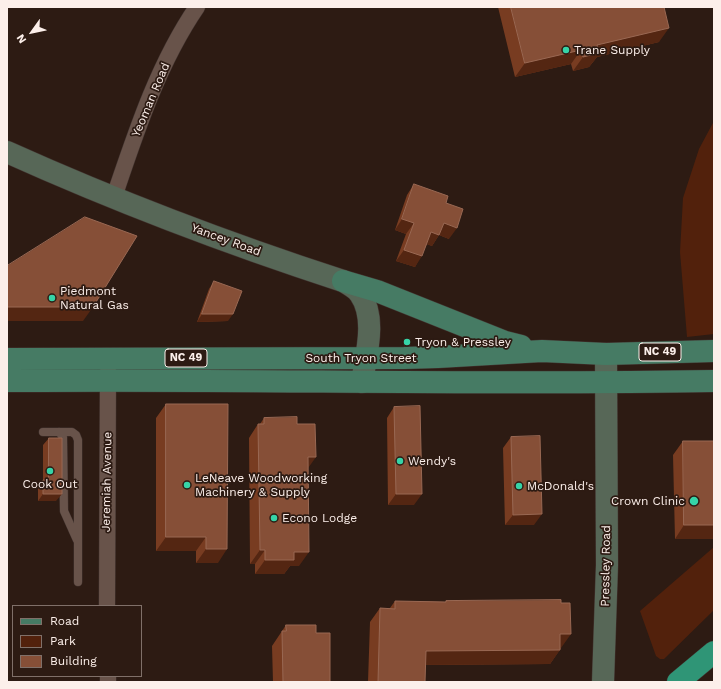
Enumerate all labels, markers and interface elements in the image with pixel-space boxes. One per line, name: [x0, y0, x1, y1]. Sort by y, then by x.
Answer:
north arrow: [12, 12, 52, 52]
text: N: [14, 32, 29, 46]
place label: Trane Supply: [574, 43, 650, 57]
marker: Trane Supply: [561, 45, 571, 55]
street label: Yeoman Road: [129, 61, 173, 139]
street label: Yancey Road: [189, 221, 263, 259]
place label: Piedmont Natural Gas: [60, 284, 129, 312]
marker: Piedmont Natural Gas: [47, 293, 57, 303]
place label: Tryon & Pressley: [415, 335, 511, 349]
marker: Tryon & Pressley: [402, 337, 412, 347]
road number: NC 49: [639, 343, 681, 361]
road number: NC 49: [165, 349, 207, 367]
street label: South Tryon Street: [305, 351, 417, 365]
street label: Jeremiah Avenue: [99, 432, 115, 532]
place label: Wendy's: [408, 454, 456, 468]
marker: Wendy's: [395, 456, 405, 466]
marker: Cook Out: [45, 466, 55, 476]
place label: LeNeave Woodworking Machinery & Supply: [195, 471, 327, 499]
place label: Cook Out: [23, 477, 77, 491]
place label: McDonald's: [527, 479, 594, 493]
marker: LeNeave Woodworking Machinery & Supply: [182, 480, 192, 490]
marker: McDonald's: [514, 481, 524, 491]
place label: Crown Clinic: [611, 494, 685, 508]
marker: Crown Clinic: [688, 495, 700, 507]
place label: Econo Lodge: [282, 511, 357, 525]
marker: Econo Lodge: [269, 513, 279, 523]
street label: Pressley Road: [598, 525, 614, 607]
legend: [12, 605, 142, 677]
text: Road: [50, 614, 79, 628]
text: Park: [50, 634, 76, 648]
text: Building: [50, 654, 97, 668]

